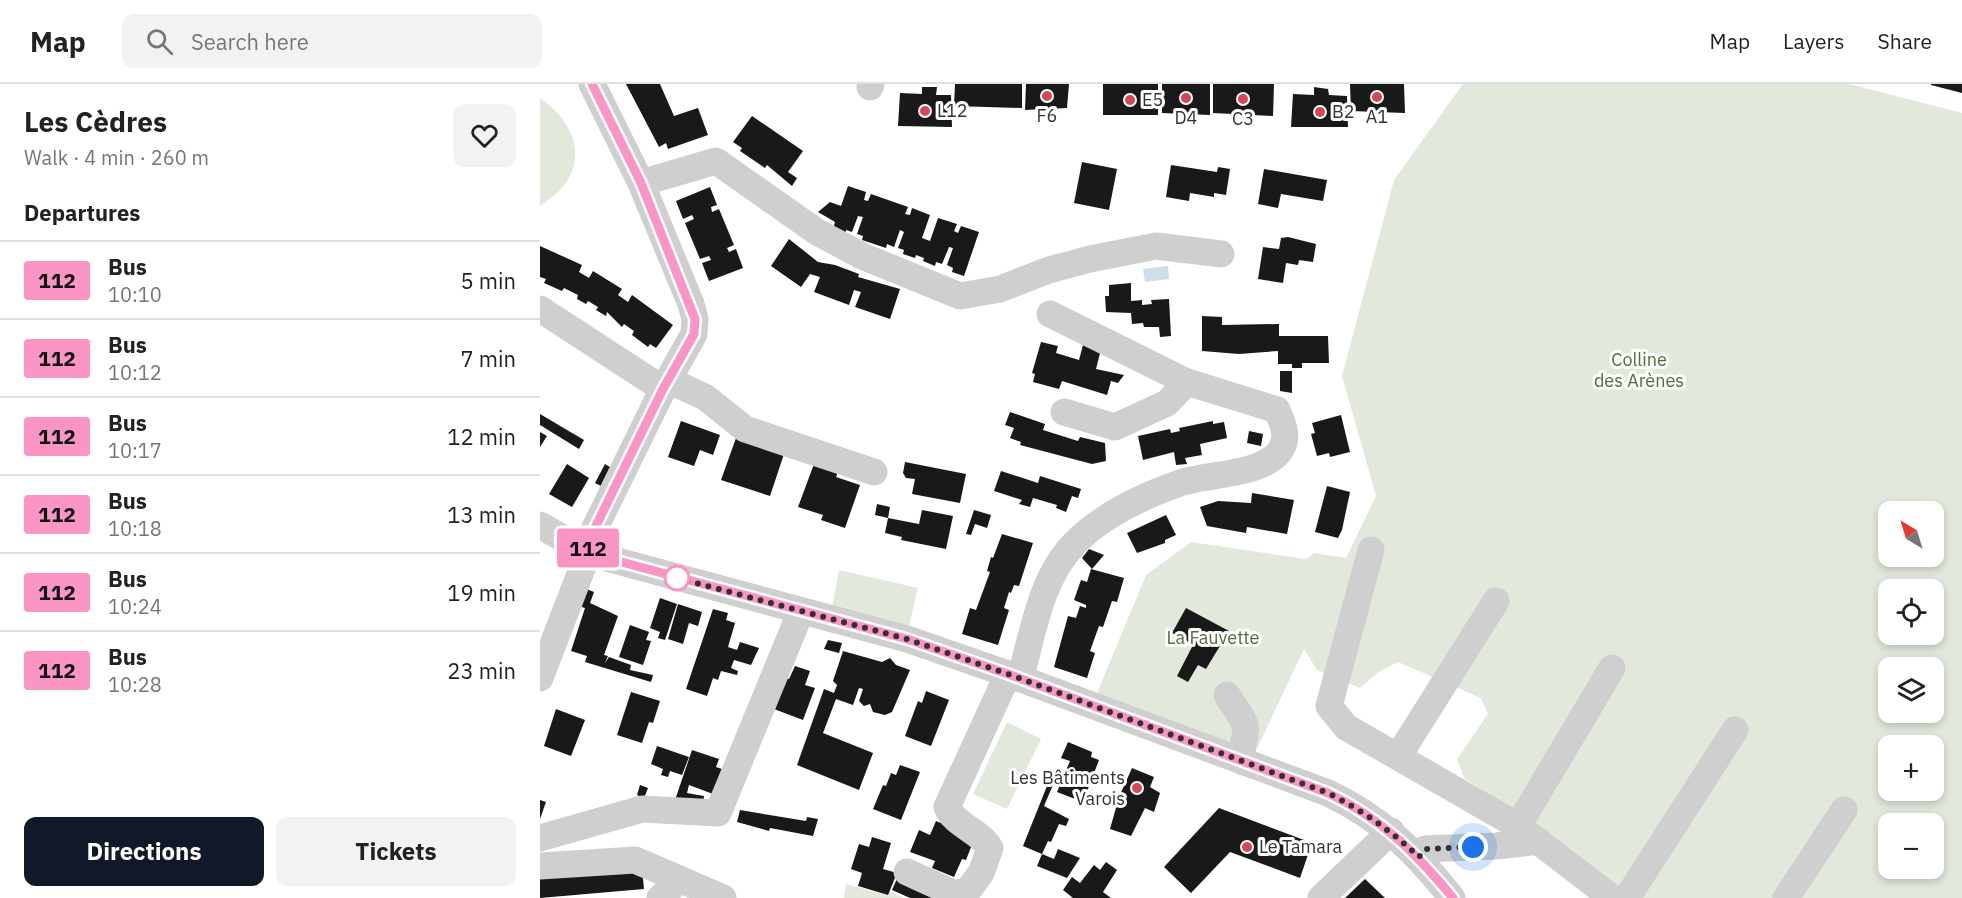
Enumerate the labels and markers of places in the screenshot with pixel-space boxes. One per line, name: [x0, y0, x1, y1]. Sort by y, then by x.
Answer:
place label: E5: [1142, 88, 1163, 111]
marker: F6: [1040, 89, 1054, 103]
marker: A1: [1370, 90, 1384, 104]
marker: D4: [1179, 91, 1193, 105]
marker: C3: [1236, 92, 1250, 106]
marker: E5: [1123, 93, 1137, 107]
place label: L12: [937, 99, 968, 122]
place label: B2: [1332, 100, 1355, 123]
marker: L12: [918, 104, 932, 118]
place label: F6: [1037, 104, 1057, 127]
marker: B2: [1313, 105, 1327, 119]
place label: A1: [1366, 105, 1388, 128]
place label: D4: [1175, 106, 1198, 129]
place label: C3: [1232, 107, 1254, 130]
unlabelled marker: [664, 565, 690, 591]
place label: Les Bâtiments Varois: [1010, 766, 1125, 810]
marker: Les Bâtiments Varois: [1130, 781, 1144, 795]
place label: Le Tamara: [1259, 835, 1342, 858]
marker: Le Tamara: [1240, 840, 1254, 854]

